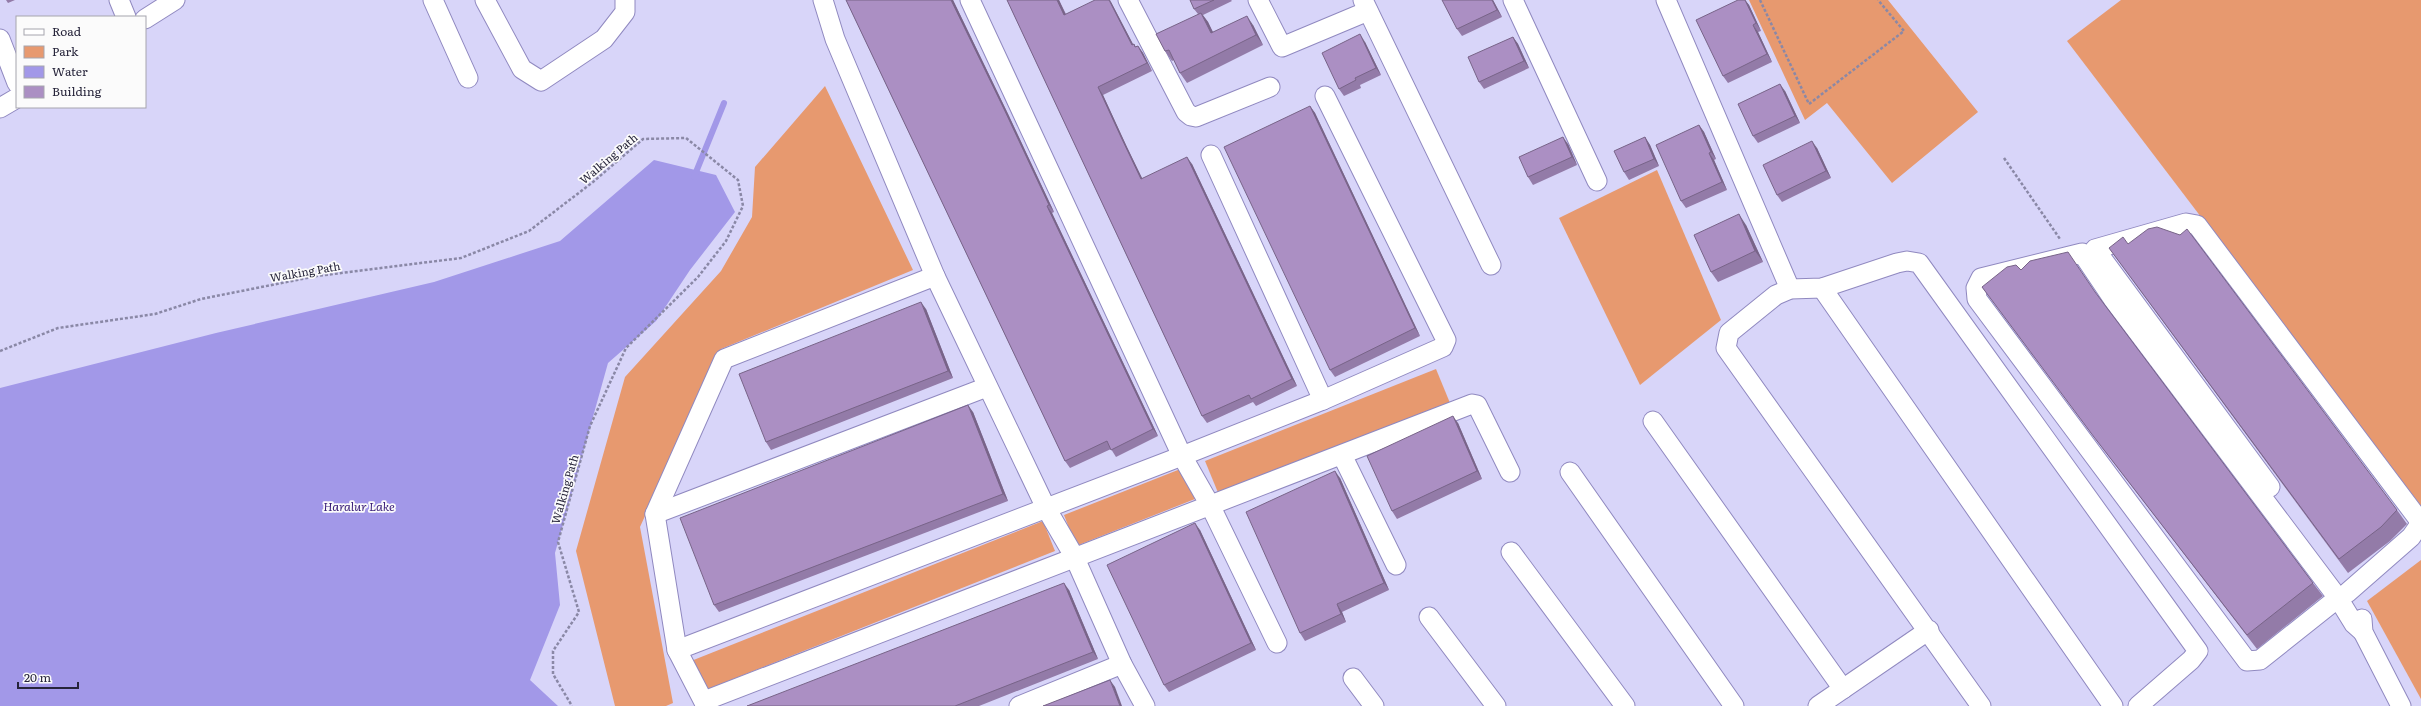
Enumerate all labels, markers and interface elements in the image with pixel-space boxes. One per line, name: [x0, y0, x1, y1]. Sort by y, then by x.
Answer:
legend: [16, 16, 146, 108]
text: Road: [52, 22, 82, 40]
text: Park: [52, 42, 79, 60]
text: Water: [52, 62, 88, 80]
text: Building: [52, 82, 102, 100]
street label: Walking Path: [576, 129, 640, 187]
street label: Walking Path: [268, 257, 342, 285]
street label: Walking Path: [546, 452, 582, 526]
water label: Haralur Lake: [323, 497, 395, 515]
scale bar: [18, 664, 78, 690]
text: 20 m: [24, 668, 51, 686]

